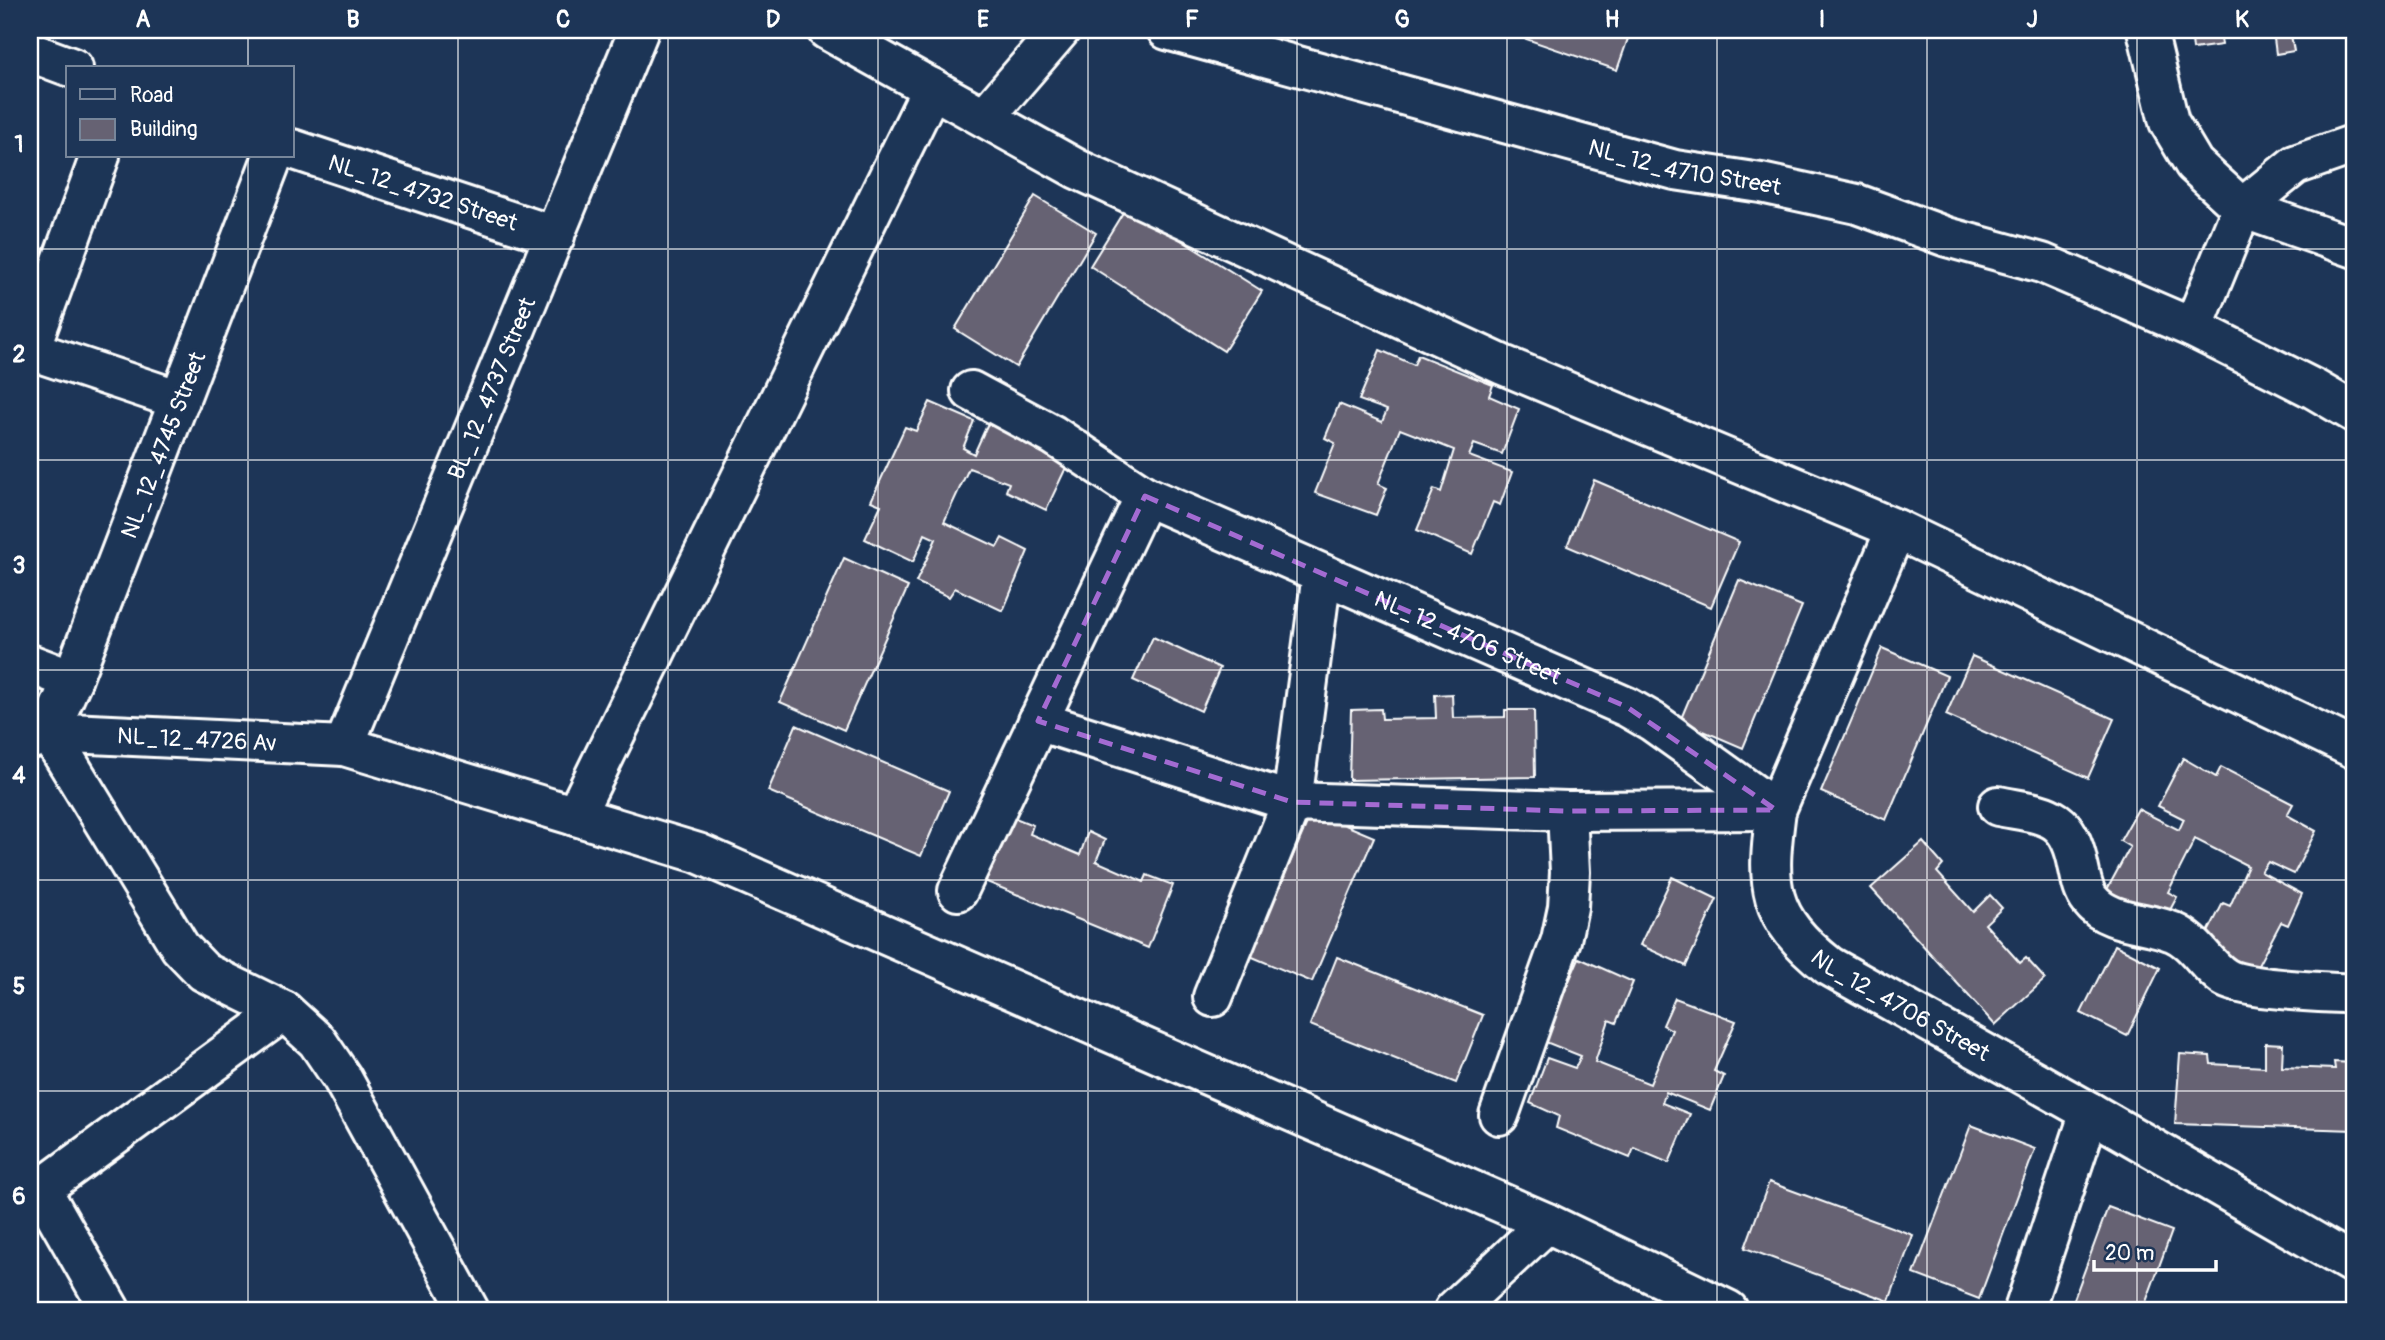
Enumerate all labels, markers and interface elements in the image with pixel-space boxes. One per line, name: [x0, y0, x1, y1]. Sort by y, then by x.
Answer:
text: A: [136, 5, 151, 34]
text: B: [346, 5, 360, 34]
text: C: [556, 5, 570, 34]
text: D: [766, 5, 780, 34]
text: E: [977, 5, 989, 34]
text: F: [1185, 5, 1199, 34]
text: G: [1394, 5, 1410, 34]
text: H: [1605, 5, 1619, 34]
text: I: [1819, 5, 1825, 34]
text: J: [2026, 5, 2038, 34]
text: K: [2235, 5, 2249, 34]
legend: [66, 66, 294, 158]
text: Road: [130, 82, 174, 109]
text: Building: [130, 116, 197, 143]
text: 1: [15, 130, 24, 159]
street label: NL_12_4710 Street: [1585, 133, 1785, 202]
street label: NL_12_4732 Street: [325, 148, 522, 238]
street label: BL_12_4737 Street: [441, 292, 543, 484]
text: 2: [13, 340, 26, 369]
street label: NL_12_4745 Street: [115, 347, 213, 543]
text: 3: [13, 551, 25, 580]
street label: NL_12_4706 Street: [1370, 584, 1566, 692]
street label: NL_12_4726 Av: [116, 721, 277, 758]
text: 4: [12, 761, 26, 790]
street label: NL_12_4706 Street: [1805, 943, 1995, 1068]
text: 5: [13, 972, 25, 1001]
text: 6: [12, 1182, 26, 1211]
scale bar: [2094, 1228, 2217, 1272]
text: 20 m: [2105, 1240, 2154, 1267]

